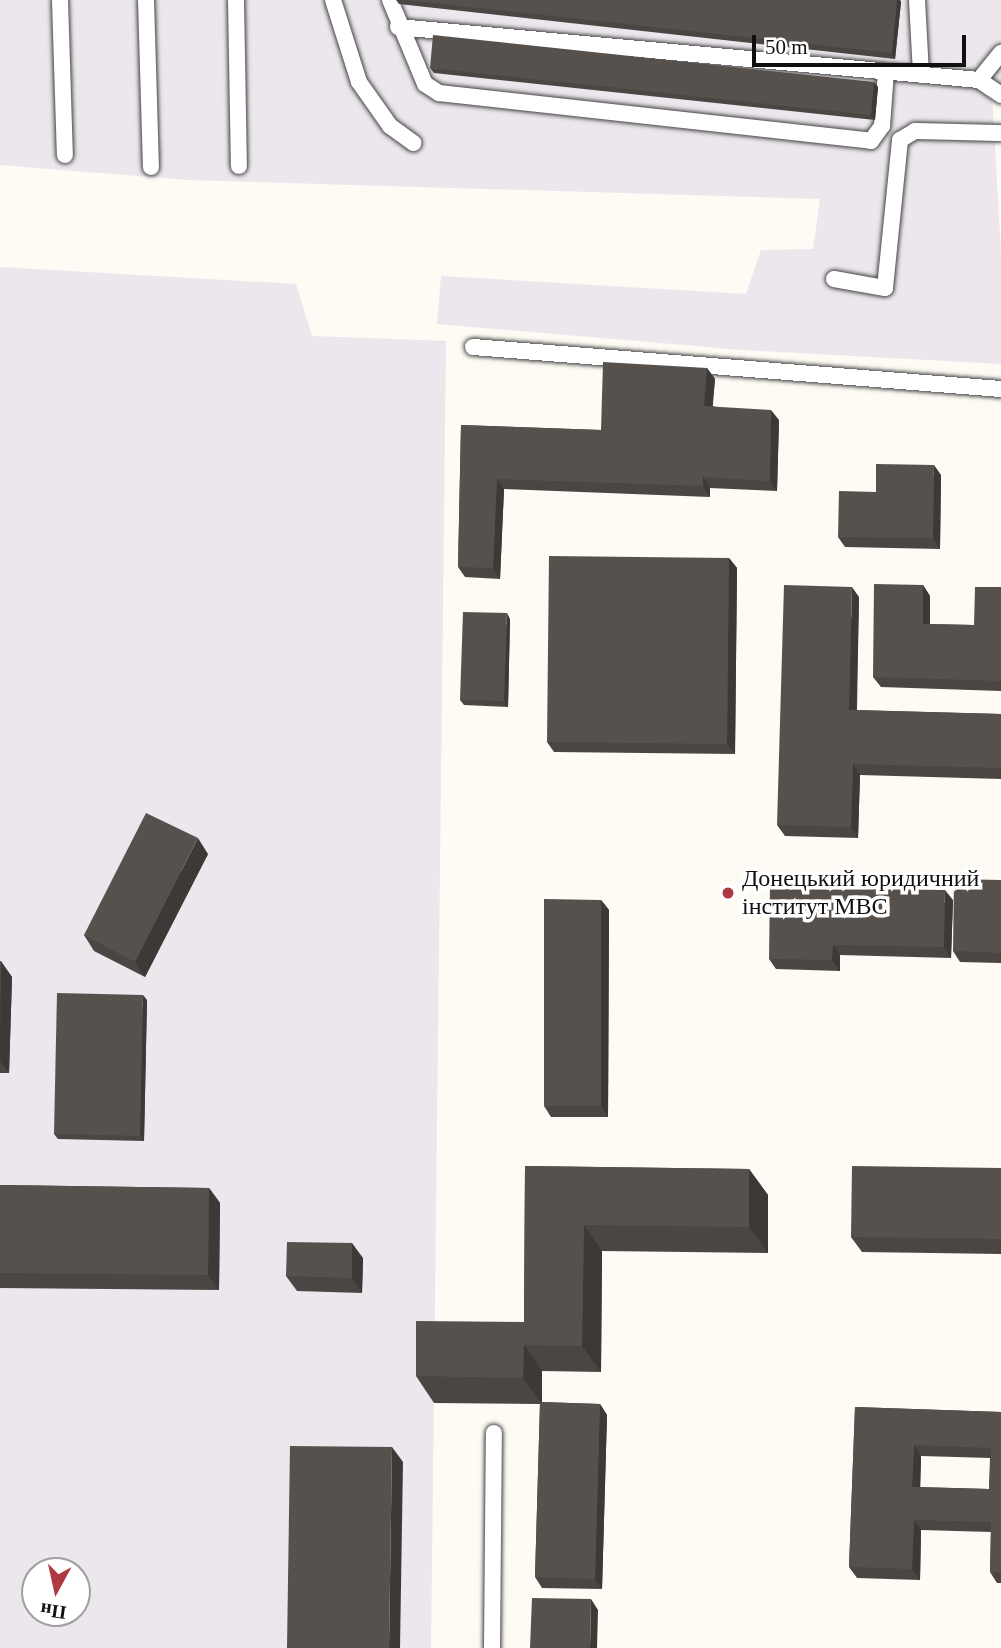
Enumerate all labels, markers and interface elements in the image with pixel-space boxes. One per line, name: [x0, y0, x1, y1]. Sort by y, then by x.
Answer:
scale bar: [756, 21, 970, 65]
text: 50 m: [765, 35, 808, 59]
place label: Донецький юридичний інститут МВС: [742, 865, 979, 921]
marker: Донецький юридичний інститут МВС: [720, 885, 736, 901]
north arrow: [21, 1557, 91, 1627]
text: Пн: [39, 1599, 67, 1623]

